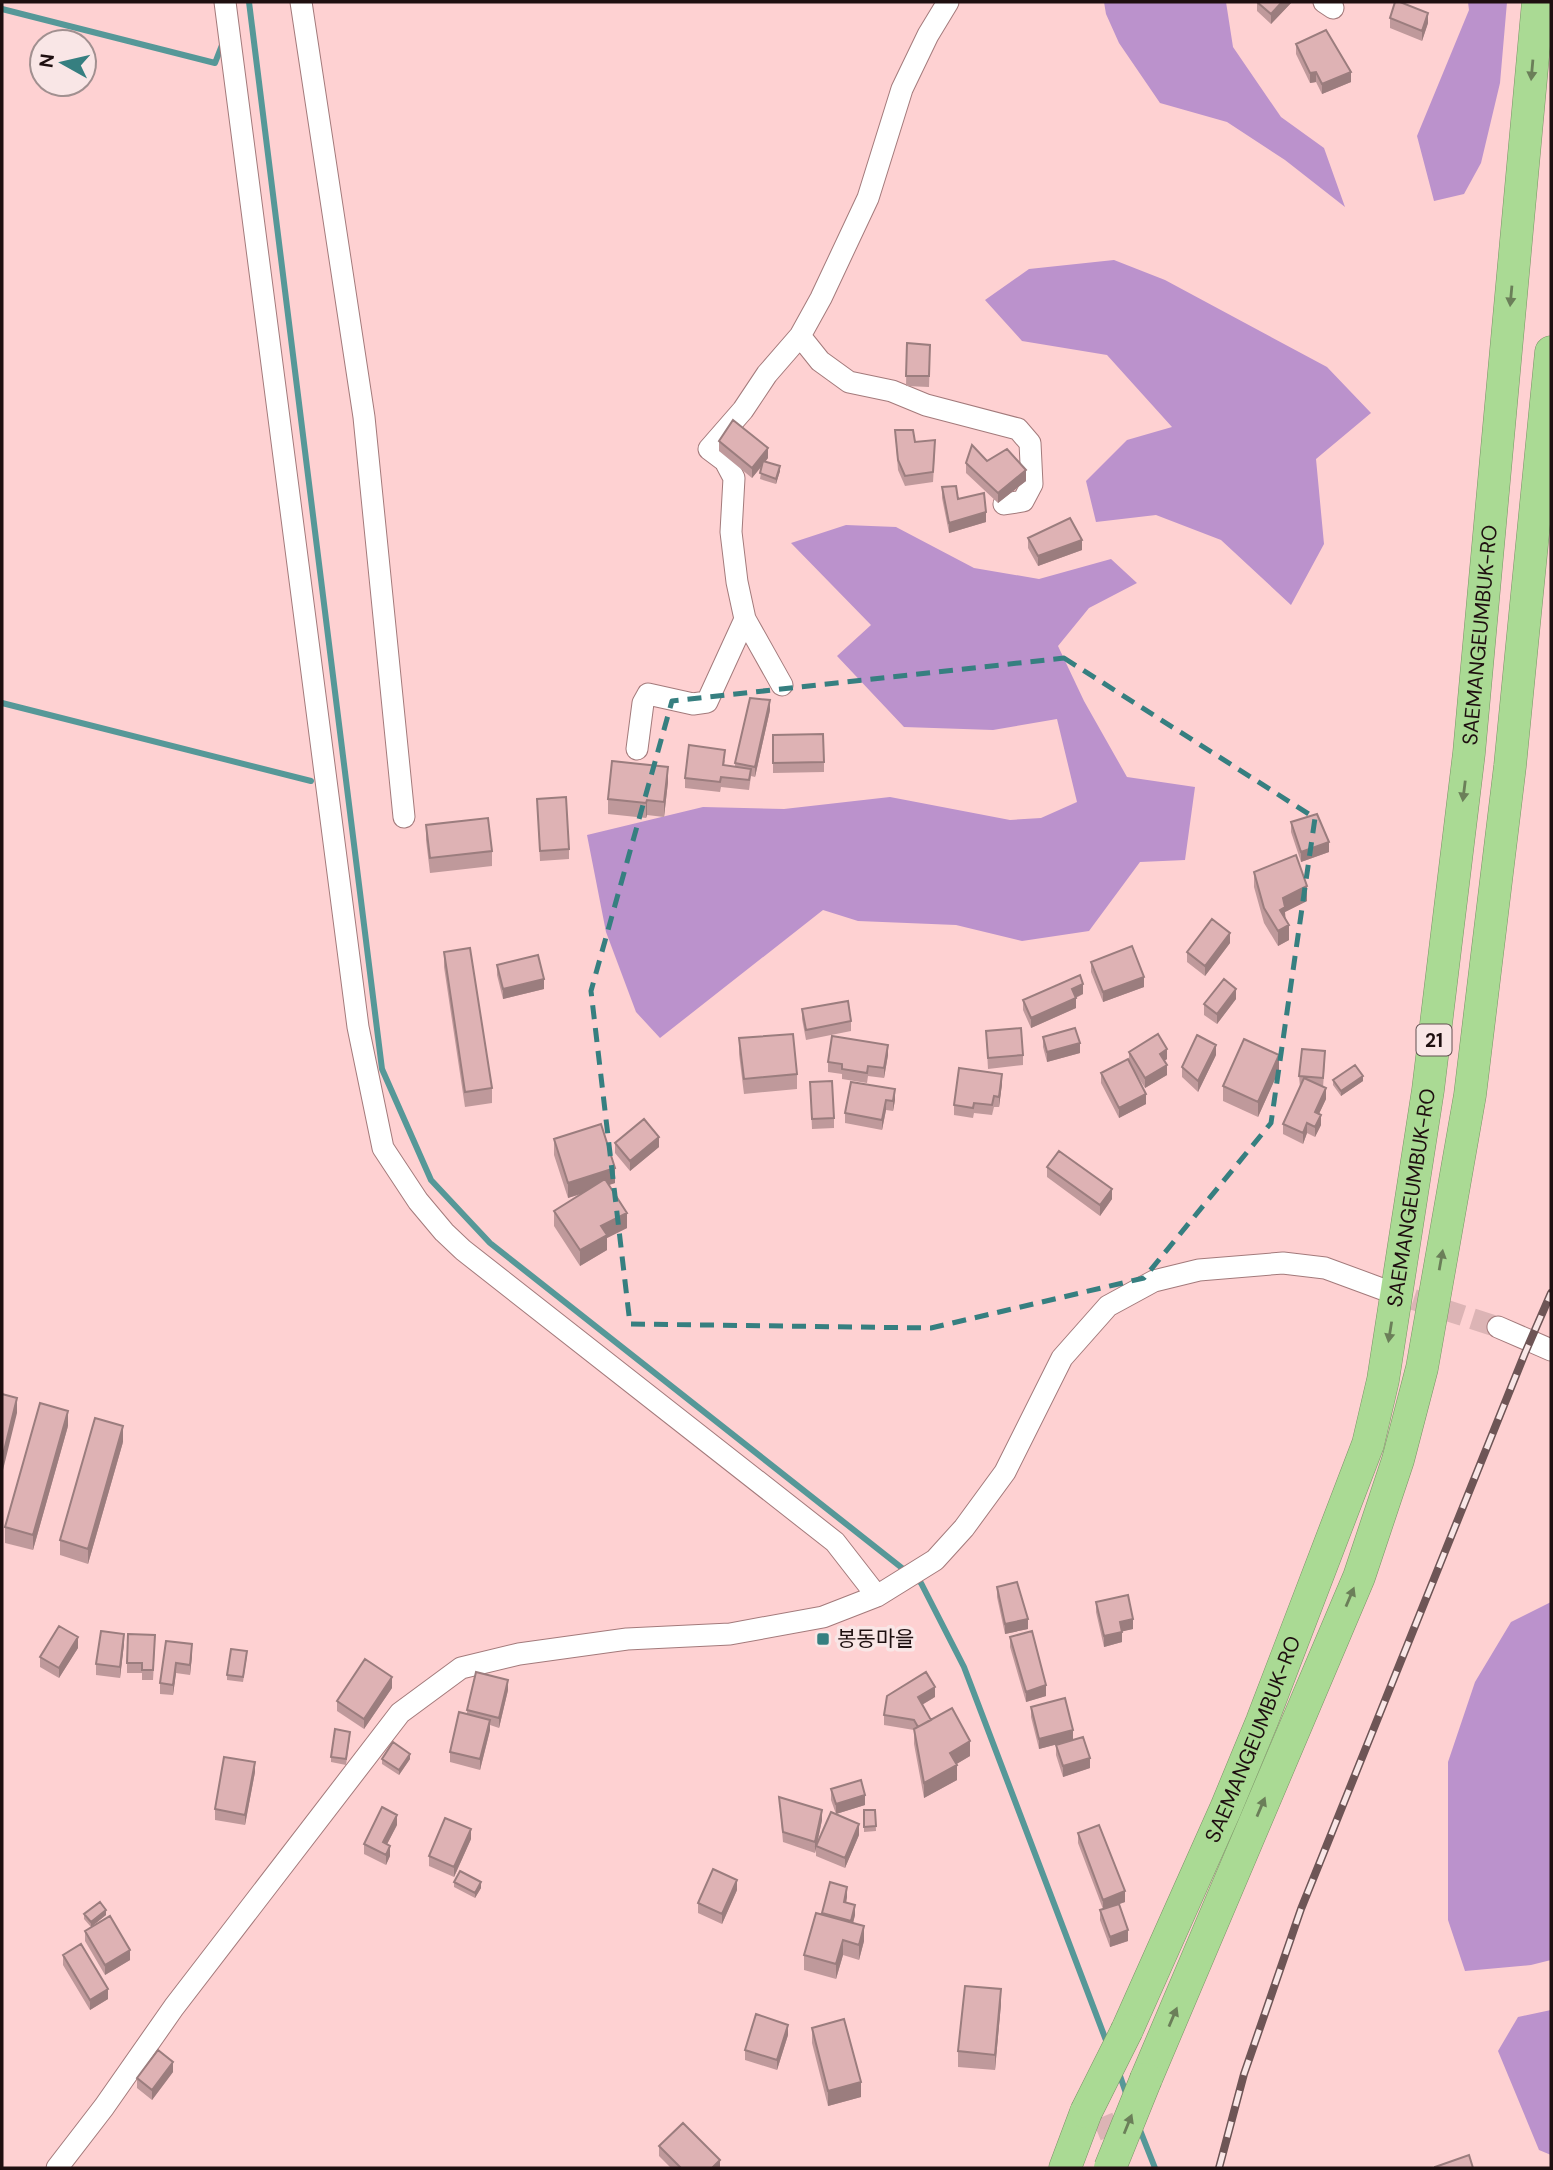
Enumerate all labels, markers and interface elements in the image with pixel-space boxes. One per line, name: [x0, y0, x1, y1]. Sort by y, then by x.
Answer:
north arrow: [28, 28, 98, 98]
text: N: [33, 52, 60, 69]
one-way arrow: [1526, 59, 1537, 81]
one-way arrow: [1505, 285, 1516, 307]
street label: SAEMANGEUMBUK-RO: [1456, 524, 1504, 746]
one-way arrow: [1459, 780, 1470, 802]
road number: 21: [1416, 1024, 1452, 1056]
street label: SAEMANGEUMBUK-RO: [1381, 1086, 1442, 1309]
one-way arrow: [1436, 1249, 1447, 1271]
one-way arrow: [1384, 1321, 1395, 1343]
one-way arrow: [1345, 1587, 1356, 1608]
place label: 봉동마을: [837, 1625, 914, 1653]
marker: 봉동마을: [815, 1631, 831, 1647]
street label: SAEMANGEUMBUK-RO: [1198, 1632, 1307, 1847]
one-way arrow: [1256, 1796, 1267, 1817]
one-way arrow: [1167, 2006, 1178, 2027]
one-way arrow: [1123, 2113, 1134, 2134]

